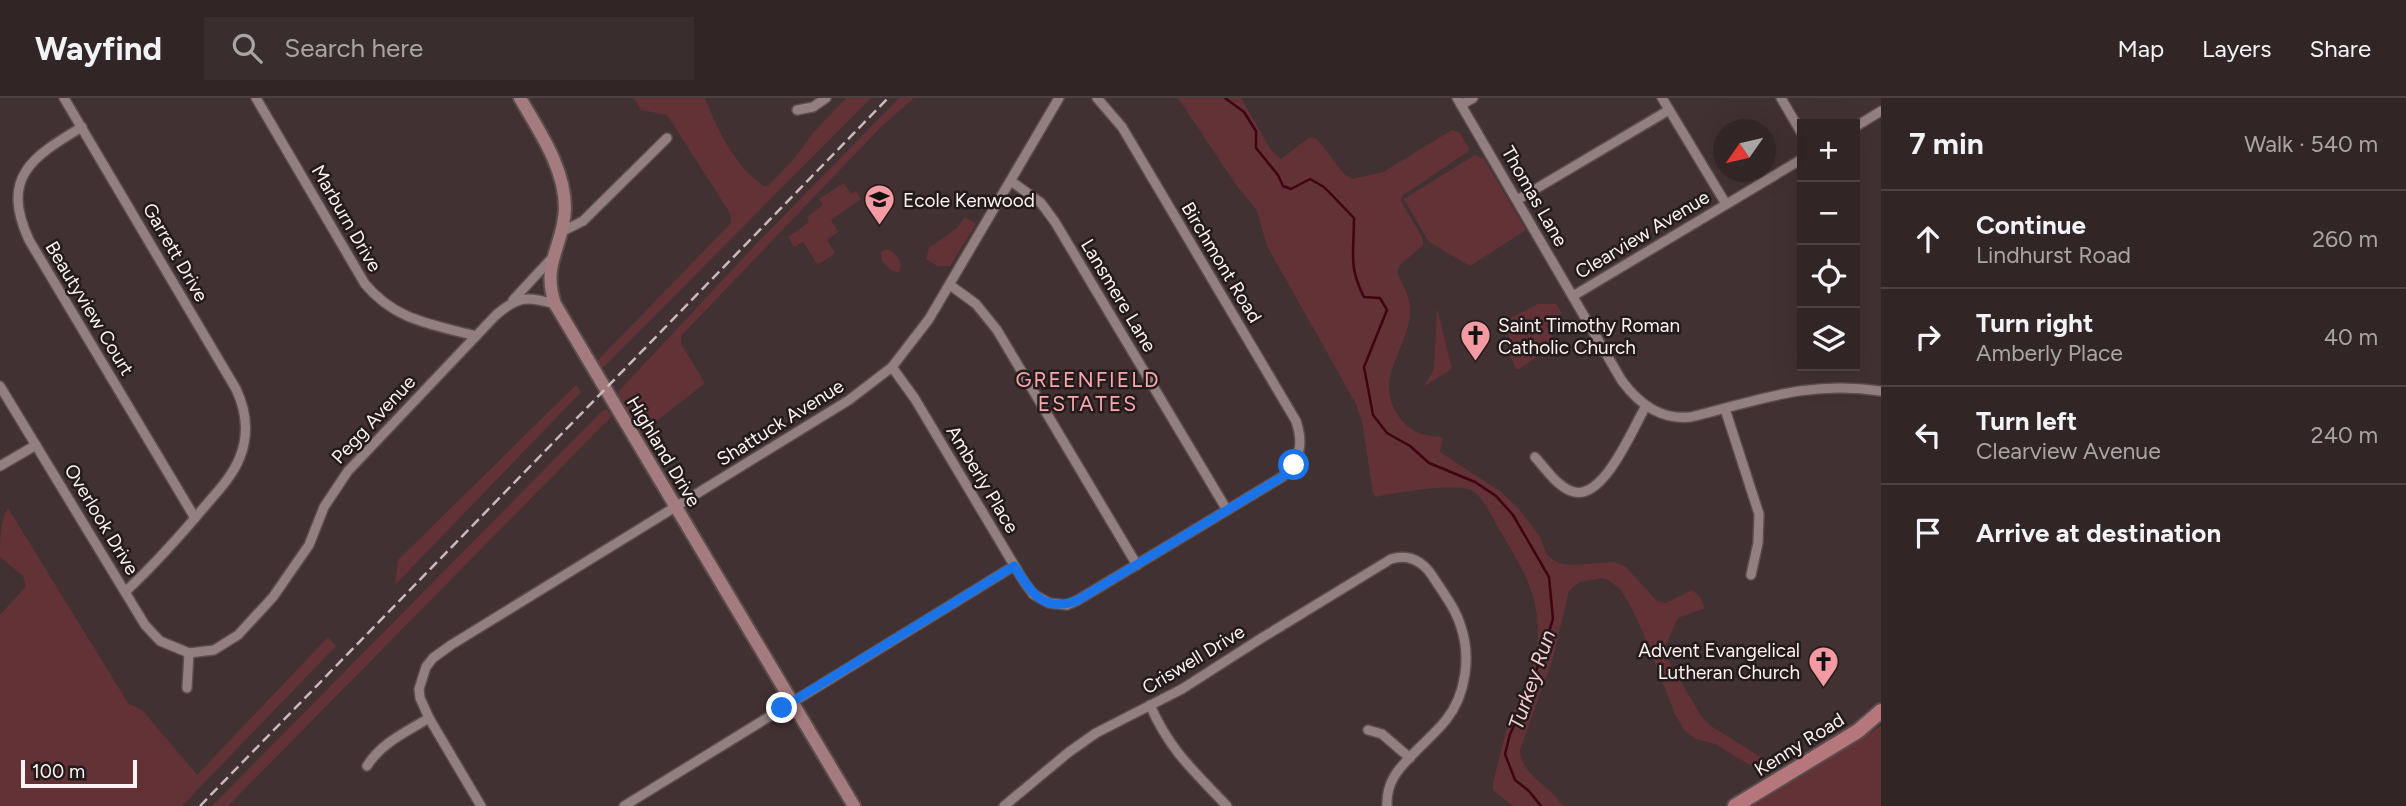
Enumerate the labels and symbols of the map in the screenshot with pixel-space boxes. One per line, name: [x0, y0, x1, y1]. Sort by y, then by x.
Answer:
north arrow: [1713, 119, 1776, 182]
street label: Thomas Lane: [1497, 142, 1573, 251]
street label: Marburn Drive: [307, 161, 386, 276]
school or university icon: Ecole Kenwood: [863, 183, 897, 227]
street label: Clearview Avenue: [1571, 185, 1714, 284]
place label: Ecole Kenwood: [903, 189, 1035, 212]
street label: Birchmont Road: [1177, 198, 1267, 327]
street label: Garrett Drive: [138, 199, 213, 306]
street label: Lansmere Lane: [1076, 235, 1161, 356]
street label: Beautyview Court: [40, 237, 139, 379]
place label: Saint Timothy Roman Catholic Church: [1498, 314, 1680, 359]
church icon: Saint Timothy Roman Catholic Church: [1458, 319, 1492, 363]
district label: GREENFIELD ESTATES: [1015, 367, 1161, 416]
street label: Pegg Avenue: [327, 370, 420, 468]
street label: Shattuck Avenue: [713, 374, 848, 471]
street label: Highland Drive: [622, 392, 706, 511]
street label: Amberly Place: [941, 421, 1024, 537]
route start: [1278, 449, 1309, 480]
street label: Overlook Drive: [59, 460, 144, 579]
street label: Criswell Drive: [1138, 620, 1249, 699]
water label: Turkey Run: [1503, 626, 1560, 733]
place label: Advent Evangelical Lutheran Church: [1638, 639, 1800, 684]
church icon: Advent Evangelical Lutheran Church: [1806, 644, 1840, 688]
route end: [766, 692, 797, 723]
street label: Kenny Road: [1750, 708, 1848, 781]
scale bar: [21, 757, 136, 789]

